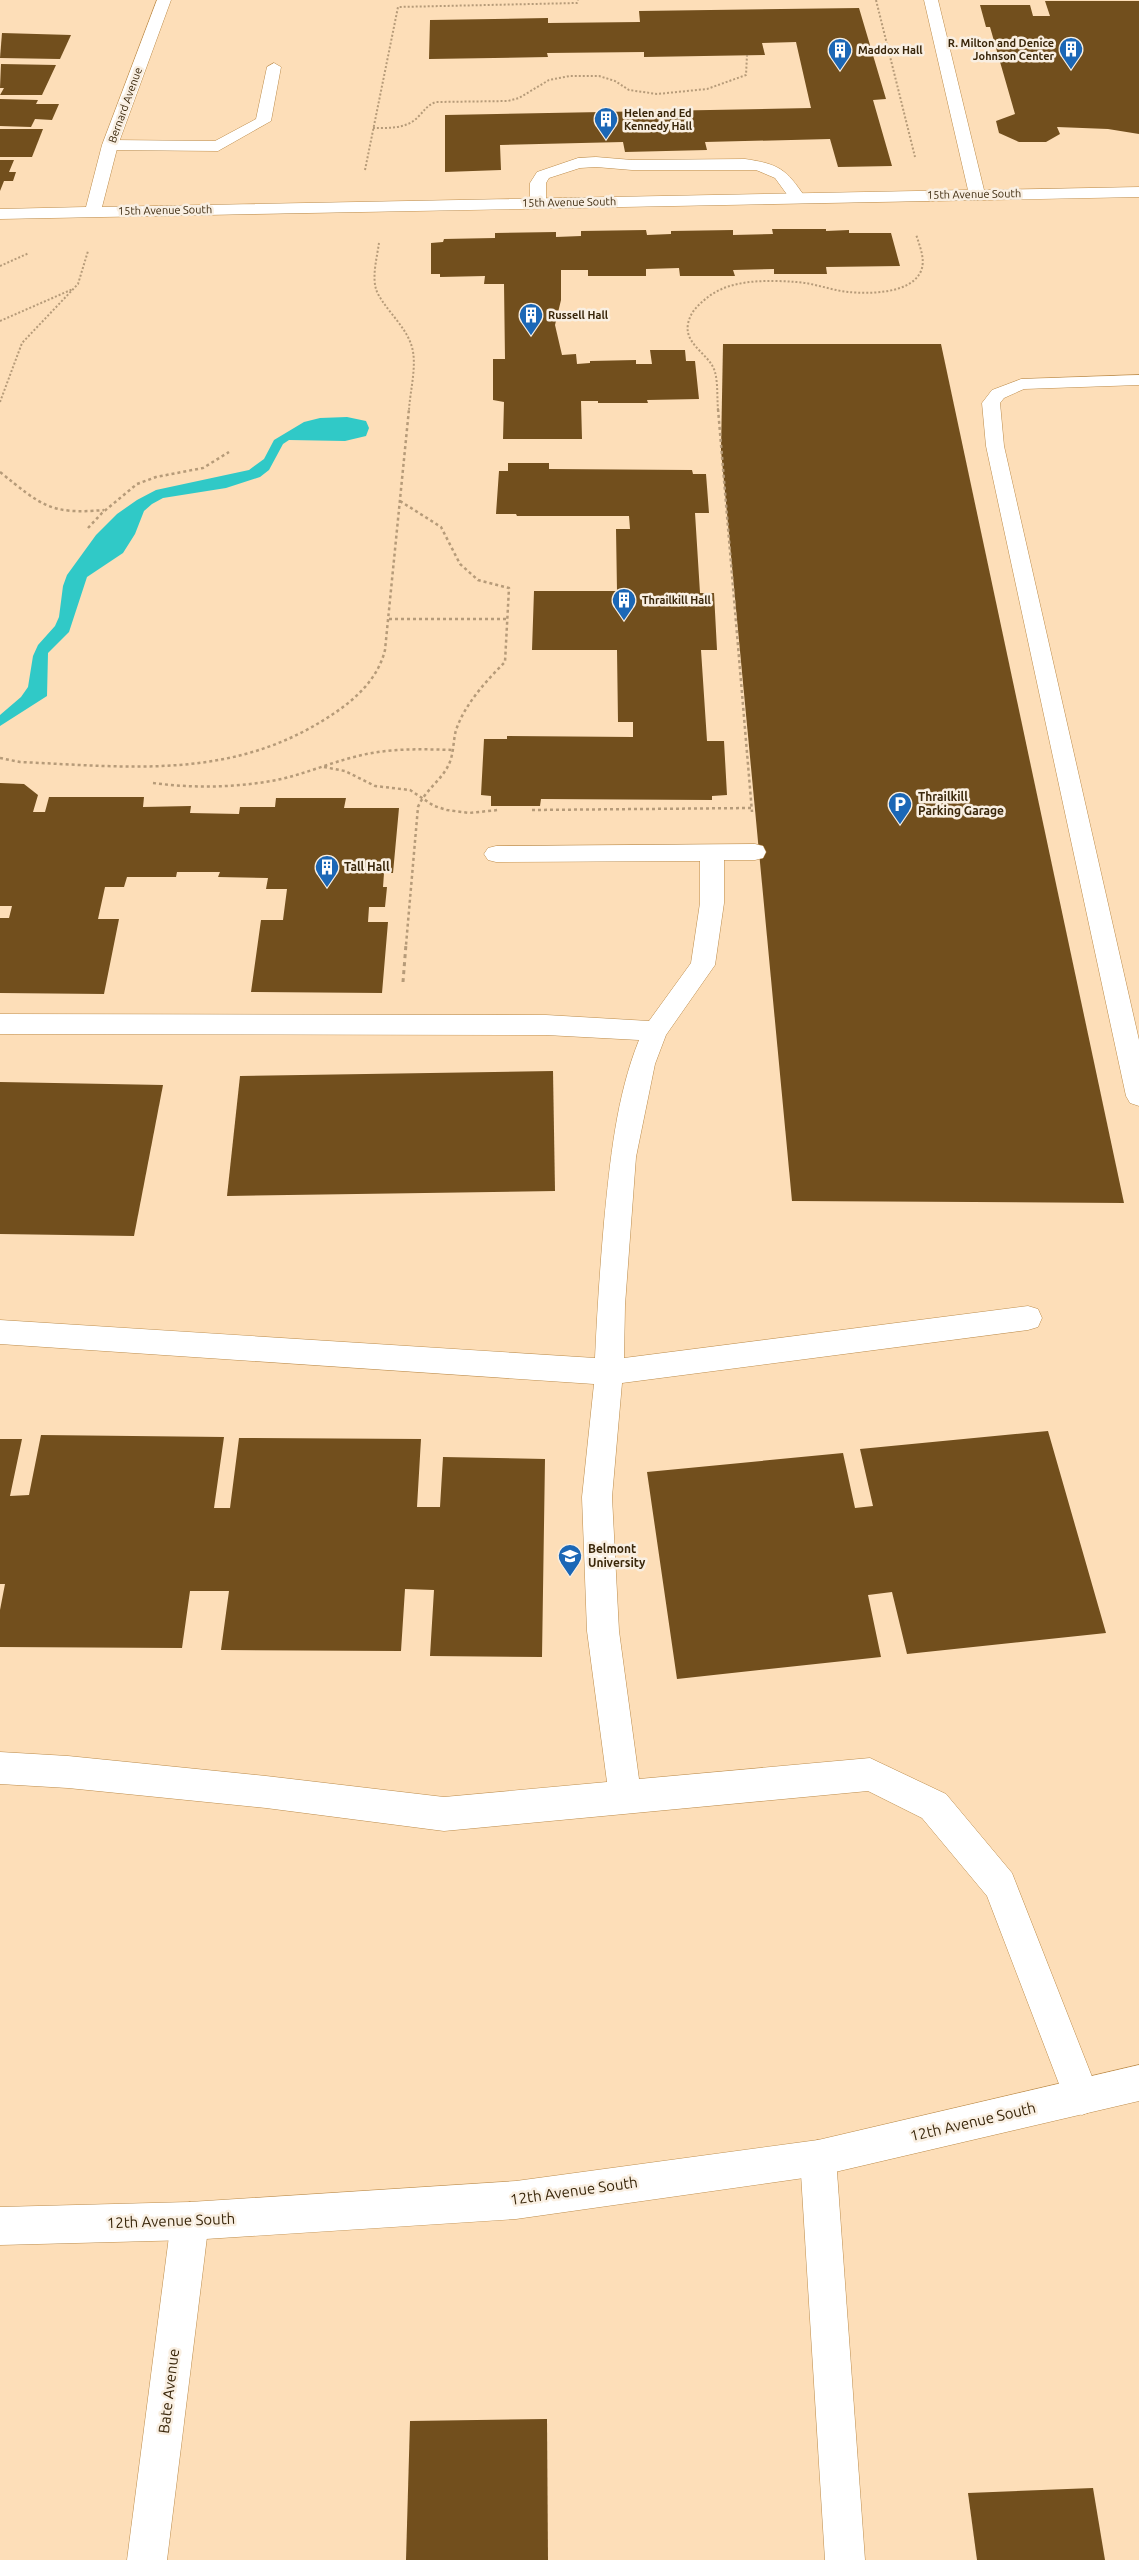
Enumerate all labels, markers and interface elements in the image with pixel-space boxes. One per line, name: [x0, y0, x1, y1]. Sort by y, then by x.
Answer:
building icon: R. Milton and Denice Johnson Center: [1058, 36, 1084, 70]
building icon: Maddox Hall: [827, 37, 853, 71]
place label: R. Milton and Denice Johnson Center: [948, 37, 1054, 62]
place label: Maddox Hall: [858, 44, 923, 56]
street label: Bernard Avenue: [106, 66, 144, 144]
building icon: Helen and Ed Kennedy Hall: [593, 106, 619, 140]
place label: Helen and Ed Kennedy Hall: [624, 107, 693, 132]
street label: 15th Avenue South: [927, 187, 1021, 201]
street label: 15th Avenue South: [522, 195, 616, 209]
street label: 15th Avenue South: [118, 203, 212, 217]
building icon: Russell Hall: [518, 302, 544, 336]
place label: Russell Hall: [548, 309, 609, 321]
building icon: Thrailkill Hall: [611, 587, 637, 621]
place label: Thrailkill Hall: [642, 594, 712, 606]
place label: Thrailkill Parking Garage: [918, 790, 1004, 817]
parking icon: Thrailkill Parking Garage: [887, 791, 913, 825]
building icon: Tall Hall: [314, 854, 340, 888]
place label: Tall Hall: [344, 860, 390, 873]
place label: Belmont University: [588, 1542, 646, 1569]
school or university icon: Belmont University: [557, 1543, 583, 1577]
street label: 12th Avenue South: [908, 2099, 1037, 2144]
street label: 12th Avenue South: [509, 2173, 639, 2208]
street label: 12th Avenue South: [106, 2210, 235, 2231]
street label: Bate Avenue: [155, 2348, 182, 2434]

